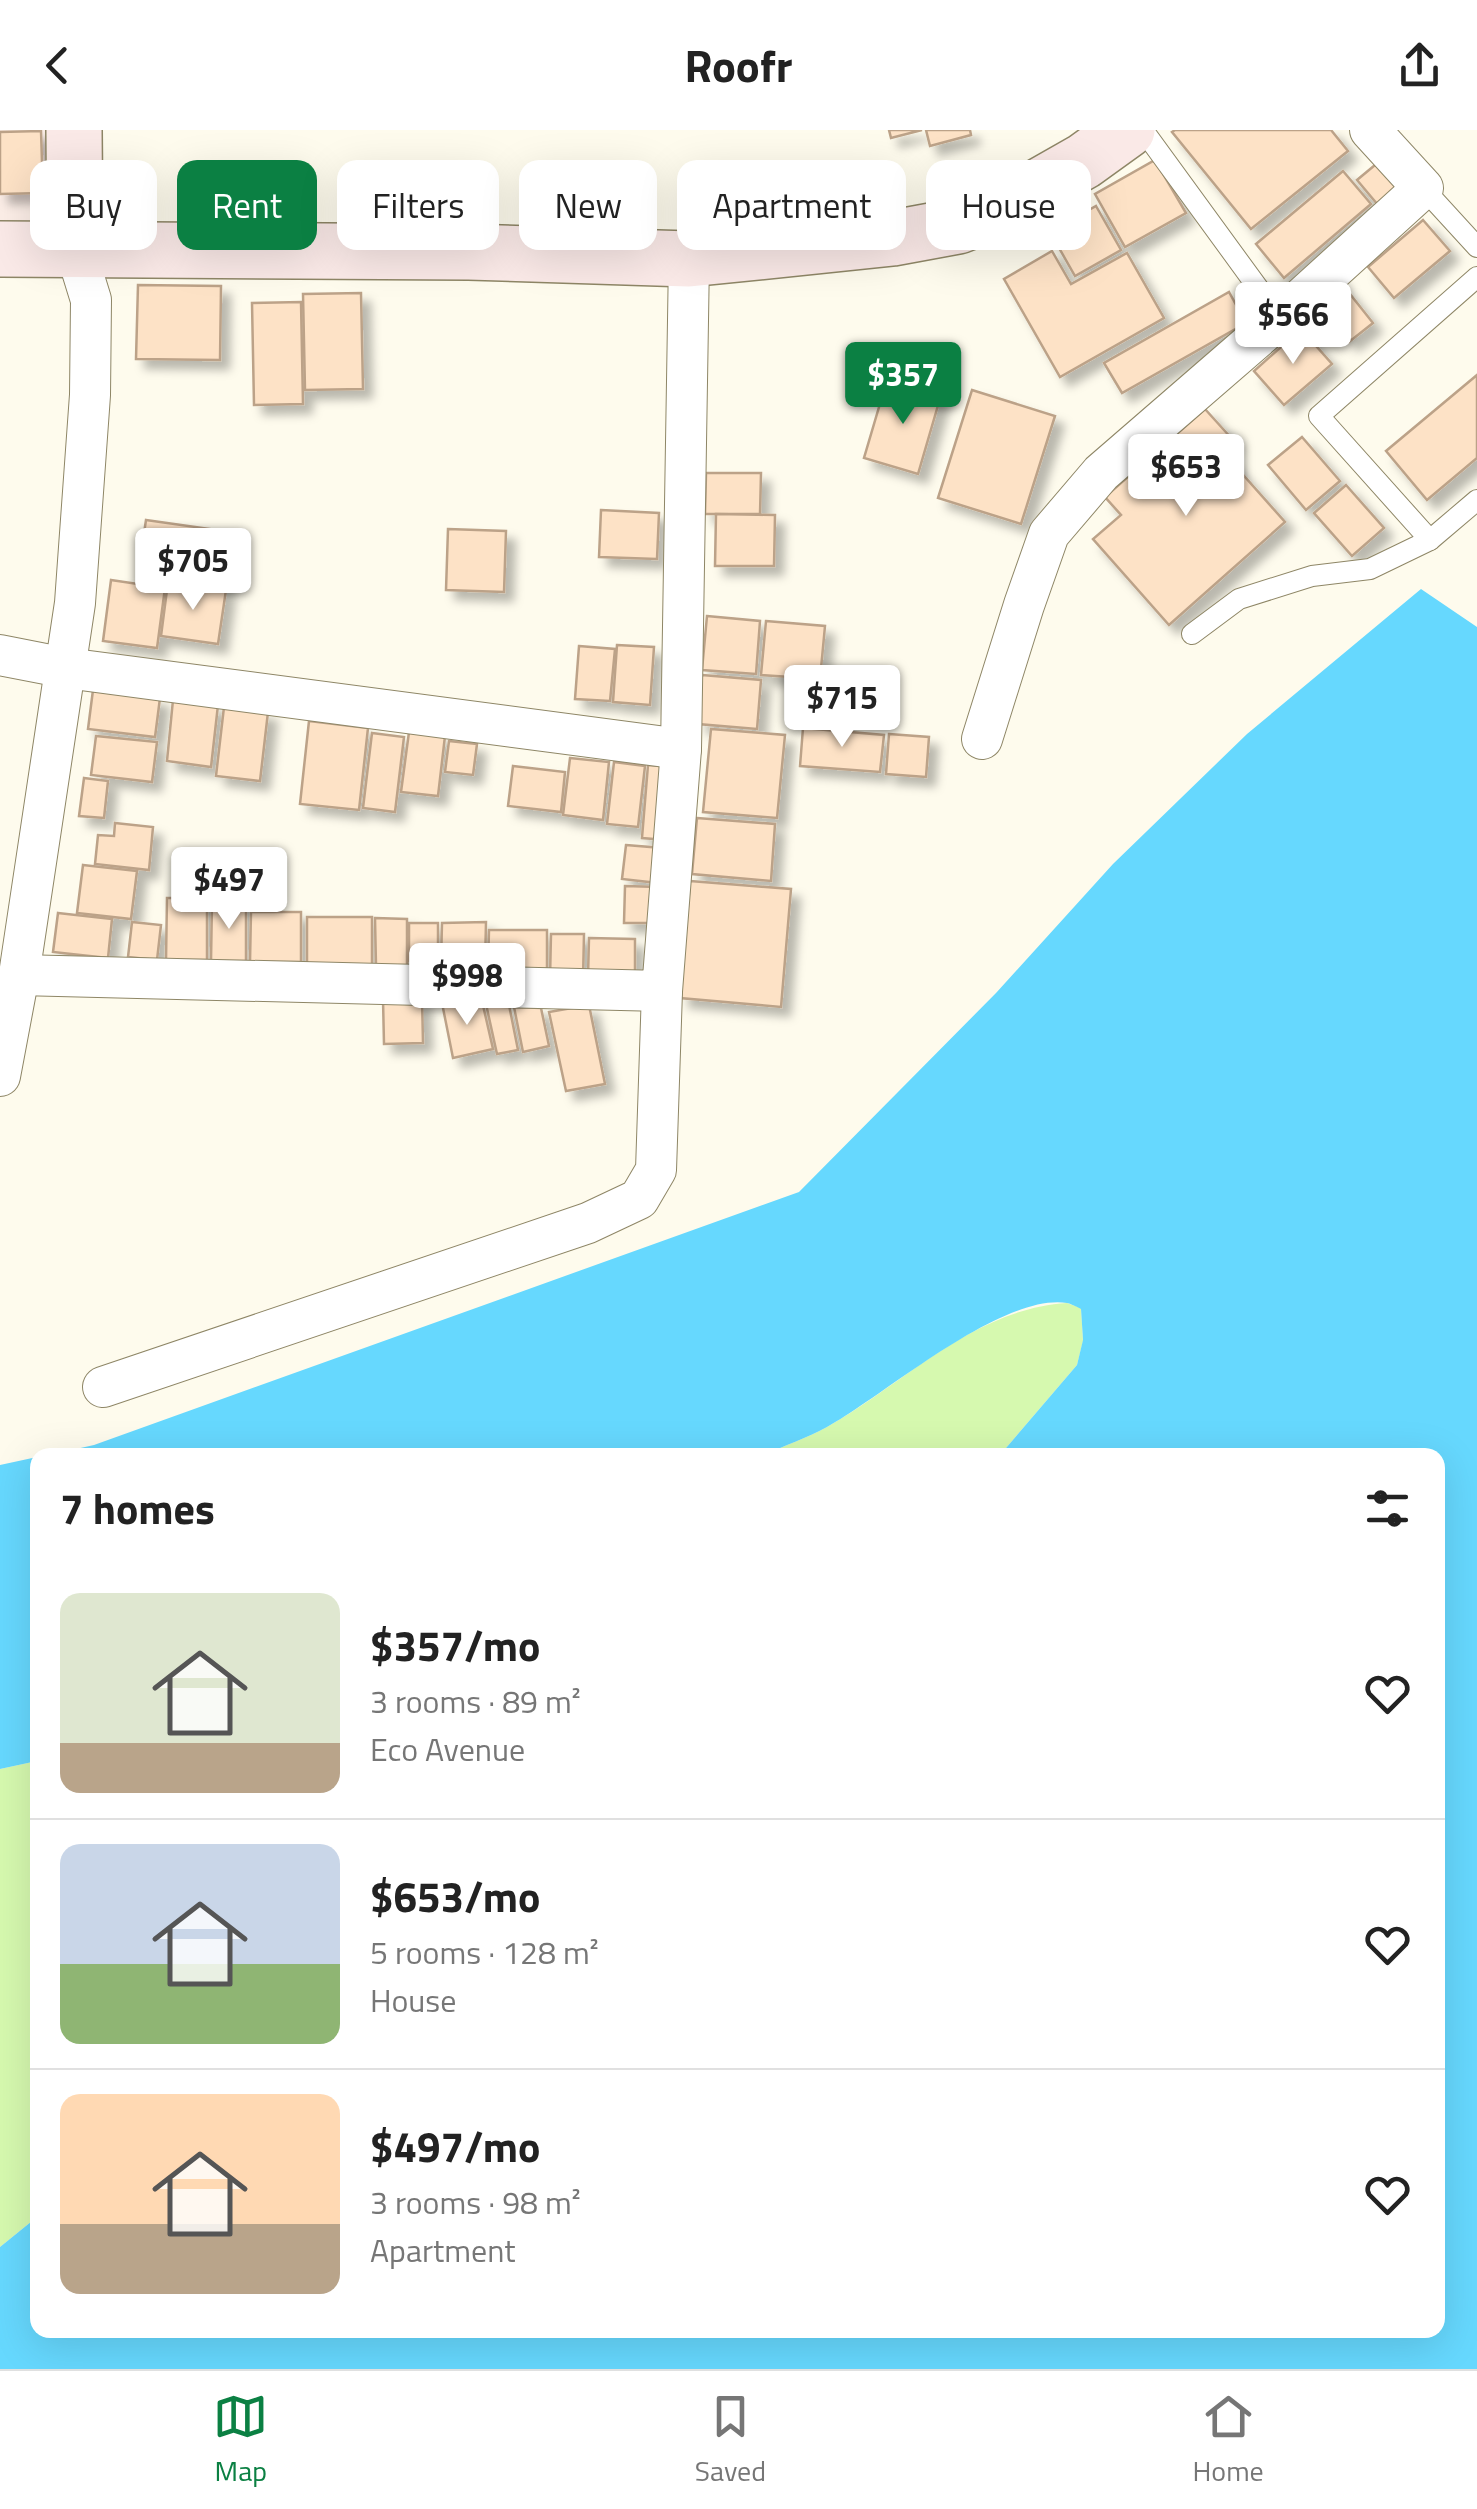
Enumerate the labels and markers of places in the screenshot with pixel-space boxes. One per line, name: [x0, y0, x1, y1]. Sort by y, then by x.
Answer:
pin: $566: [1234, 282, 1352, 367]
pin: $357: [844, 342, 962, 427]
pin: $653: [1127, 434, 1245, 519]
pin: $705: [134, 528, 252, 613]
pin: $715: [783, 665, 901, 750]
pin: $497: [170, 847, 288, 932]
pin: $998: [408, 943, 526, 1028]

